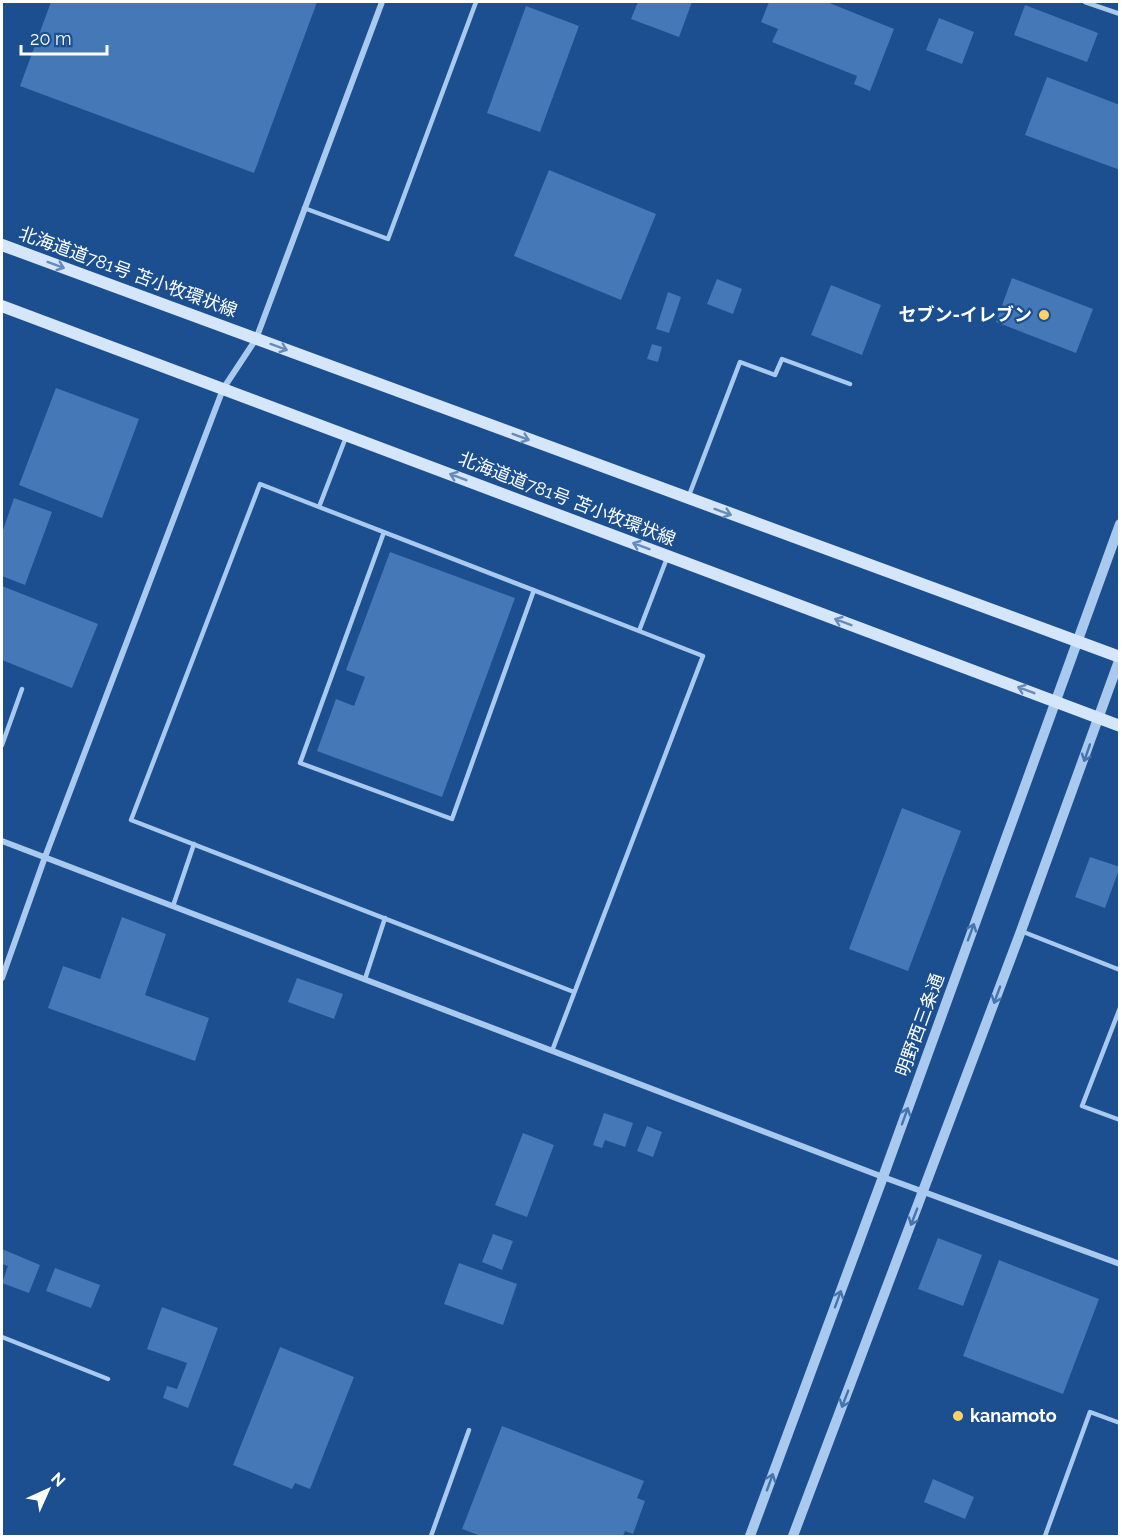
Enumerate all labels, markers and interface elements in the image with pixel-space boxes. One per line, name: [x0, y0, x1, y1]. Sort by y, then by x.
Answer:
scale bar: [21, 18, 106, 56]
text: 20 m: [30, 28, 72, 49]
street label: 北海道道781号 苫小牧環状線: [16, 222, 240, 321]
one-way arrow: [47, 260, 65, 271]
place label: セブン-イレブン: [898, 304, 1032, 325]
marker: セブン-イレブン: [1037, 308, 1051, 322]
one-way arrow: [269, 343, 287, 354]
one-way arrow: [511, 432, 529, 443]
street label: 北海道道781号 苫小牧環状線: [456, 447, 679, 550]
one-way arrow: [449, 471, 468, 482]
one-way arrow: [713, 507, 732, 518]
one-way arrow: [632, 540, 651, 551]
one-way arrow: [834, 615, 853, 626]
one-way arrow: [1017, 684, 1035, 695]
one-way arrow: [1080, 743, 1091, 762]
one-way arrow: [967, 923, 978, 942]
street label: 明野西三条通: [891, 970, 948, 1079]
one-way arrow: [991, 985, 1002, 1004]
one-way arrow: [901, 1107, 912, 1126]
one-way arrow: [908, 1207, 919, 1226]
one-way arrow: [834, 1290, 845, 1309]
one-way arrow: [839, 1389, 850, 1408]
place label: kanamoto: [970, 1405, 1057, 1426]
marker: kanamoto: [951, 1409, 965, 1423]
north arrow: [18, 1460, 78, 1520]
text: N: [47, 1469, 69, 1491]
one-way arrow: [766, 1473, 777, 1491]

